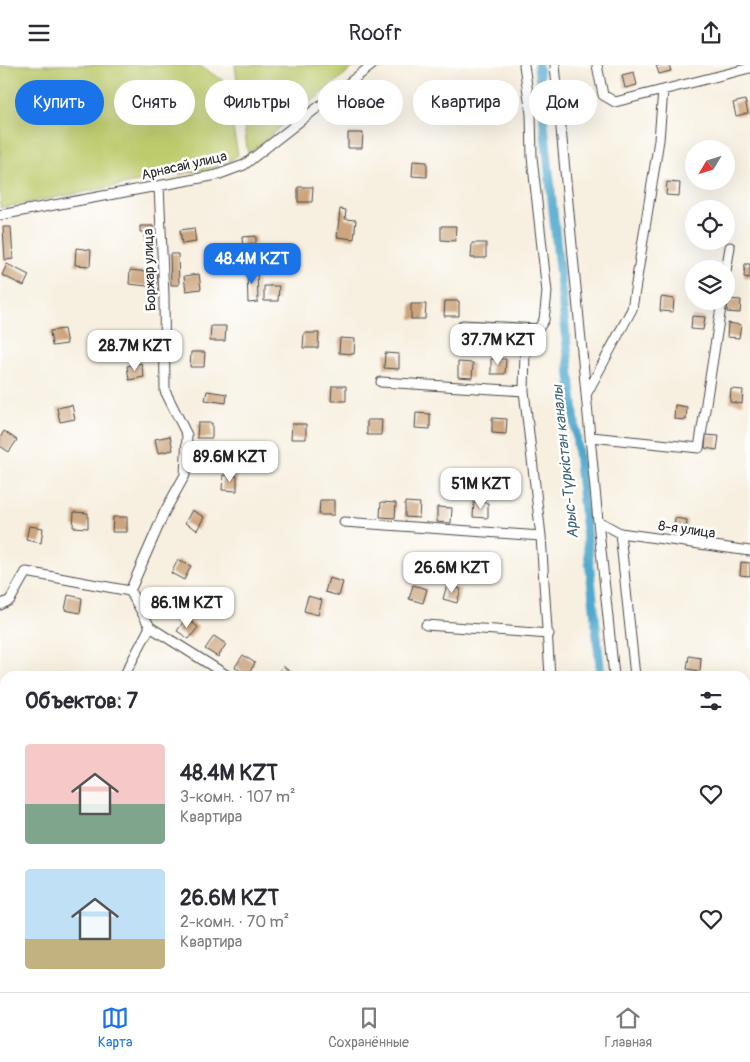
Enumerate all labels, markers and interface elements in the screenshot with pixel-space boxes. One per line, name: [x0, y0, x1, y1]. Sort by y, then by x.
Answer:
icon: menu: [25, 19, 53, 47]
text: Roofr: [348, 19, 402, 47]
icon: share: [697, 19, 725, 47]
chip: Купить: [15, 80, 104, 125]
chip: Снять: [114, 80, 195, 125]
chip: Фильтры: [205, 80, 308, 125]
chip: Новое: [318, 80, 403, 125]
chip: Квартира: [413, 80, 519, 125]
chip: Дом: [529, 80, 597, 125]
north arrow: [685, 140, 735, 190]
map controls: [685, 140, 735, 310]
street label: Арнасай улица: [140, 147, 229, 184]
button: locate: [685, 200, 735, 250]
street label: Боржар улица: [140, 228, 159, 312]
pin: 48.4M KZT: [195, 243, 309, 285]
text: 48.4M KZT: [215, 249, 289, 269]
button: layers: [685, 260, 735, 310]
pin: 37.7M KZT: [441, 323, 555, 366]
pin: 28.7M KZT: [78, 329, 192, 372]
text: 37.7M KZT: [461, 330, 535, 350]
text: 28.7M KZT: [98, 336, 172, 356]
water label: Арыс-Түркістан каналы: [548, 383, 583, 540]
pin: 89.6M KZT: [173, 441, 287, 483]
text: 89.6M KZT: [193, 447, 267, 467]
pin: 51M KZT: [435, 467, 527, 510]
text: 51M KZT: [451, 474, 511, 494]
street label: 8-я улица: [657, 517, 717, 542]
pin: 26.6M KZT: [395, 551, 509, 594]
text: 26.6M KZT: [414, 558, 490, 578]
pin: 86.1M KZT: [130, 587, 244, 629]
text: 86.1M KZT: [151, 593, 223, 613]
icon: filters: [697, 687, 725, 715]
text: Объектов: 7: [25, 688, 138, 715]
text: 48.4M KZT: [180, 760, 278, 787]
icon: home: [65, 764, 125, 824]
icon: heart: [697, 780, 725, 808]
text: 3-комн. · 107 m²: [180, 787, 296, 807]
text: Квартира: [180, 807, 242, 827]
text: 26.6M KZT: [180, 885, 279, 912]
icon: home: [65, 889, 125, 949]
icon: heart: [697, 905, 725, 933]
text: 2-комн. · 70 m²: [180, 912, 289, 932]
text: Квартира: [180, 932, 242, 952]
tab: Карта: [98, 1004, 133, 1051]
tab: Сохранённые: [328, 1004, 409, 1051]
tab: Главная: [605, 1004, 652, 1051]

